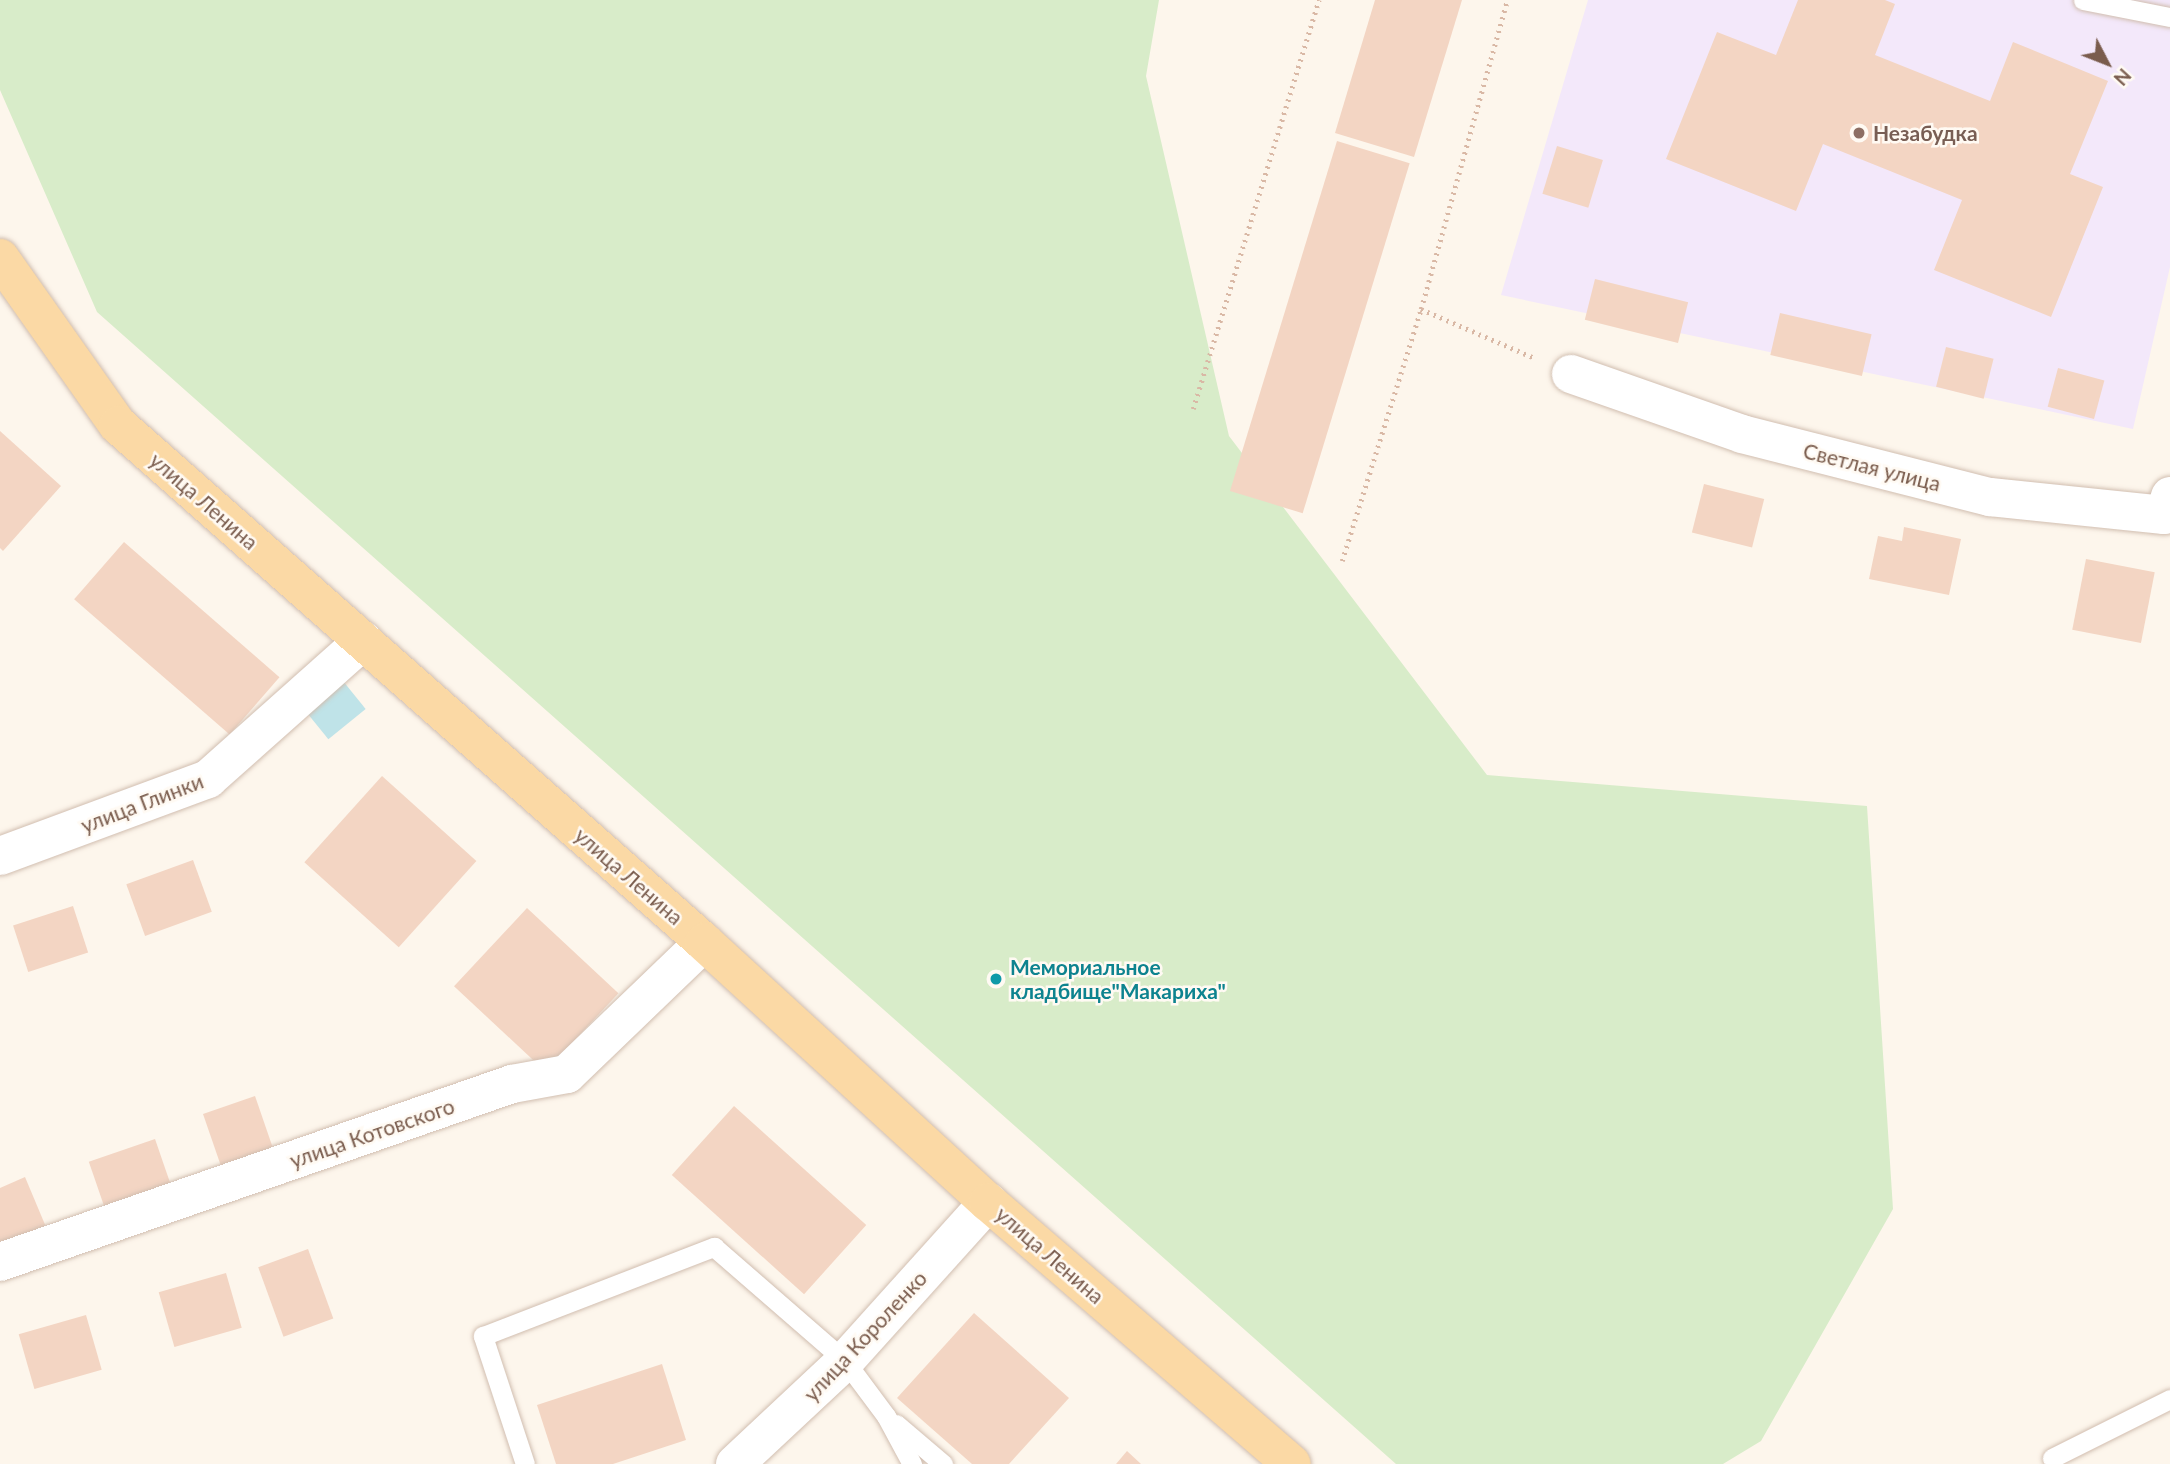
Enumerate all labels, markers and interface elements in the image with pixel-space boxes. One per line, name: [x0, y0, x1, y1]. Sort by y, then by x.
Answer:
north arrow: [2072, 28, 2142, 98]
text: N: [2110, 64, 2136, 91]
place label: Незабудка: [1873, 120, 1978, 146]
marker: Незабудка: [1851, 125, 1867, 141]
street label: Светлая улица: [1801, 438, 1943, 496]
street label: улица Ленина: [145, 447, 263, 555]
street label: улица Глинки: [77, 768, 207, 838]
street label: улица Ленина: [570, 822, 688, 930]
place label: Мемориальное кладбище"Макариха": [1010, 954, 1226, 1004]
marker: Мемориальное кладбище"Макариха": [988, 971, 1004, 987]
street label: улица Котовского: [286, 1093, 458, 1173]
street label: улица Ленина: [991, 1201, 1109, 1309]
street label: улица Короленко: [798, 1266, 932, 1406]

